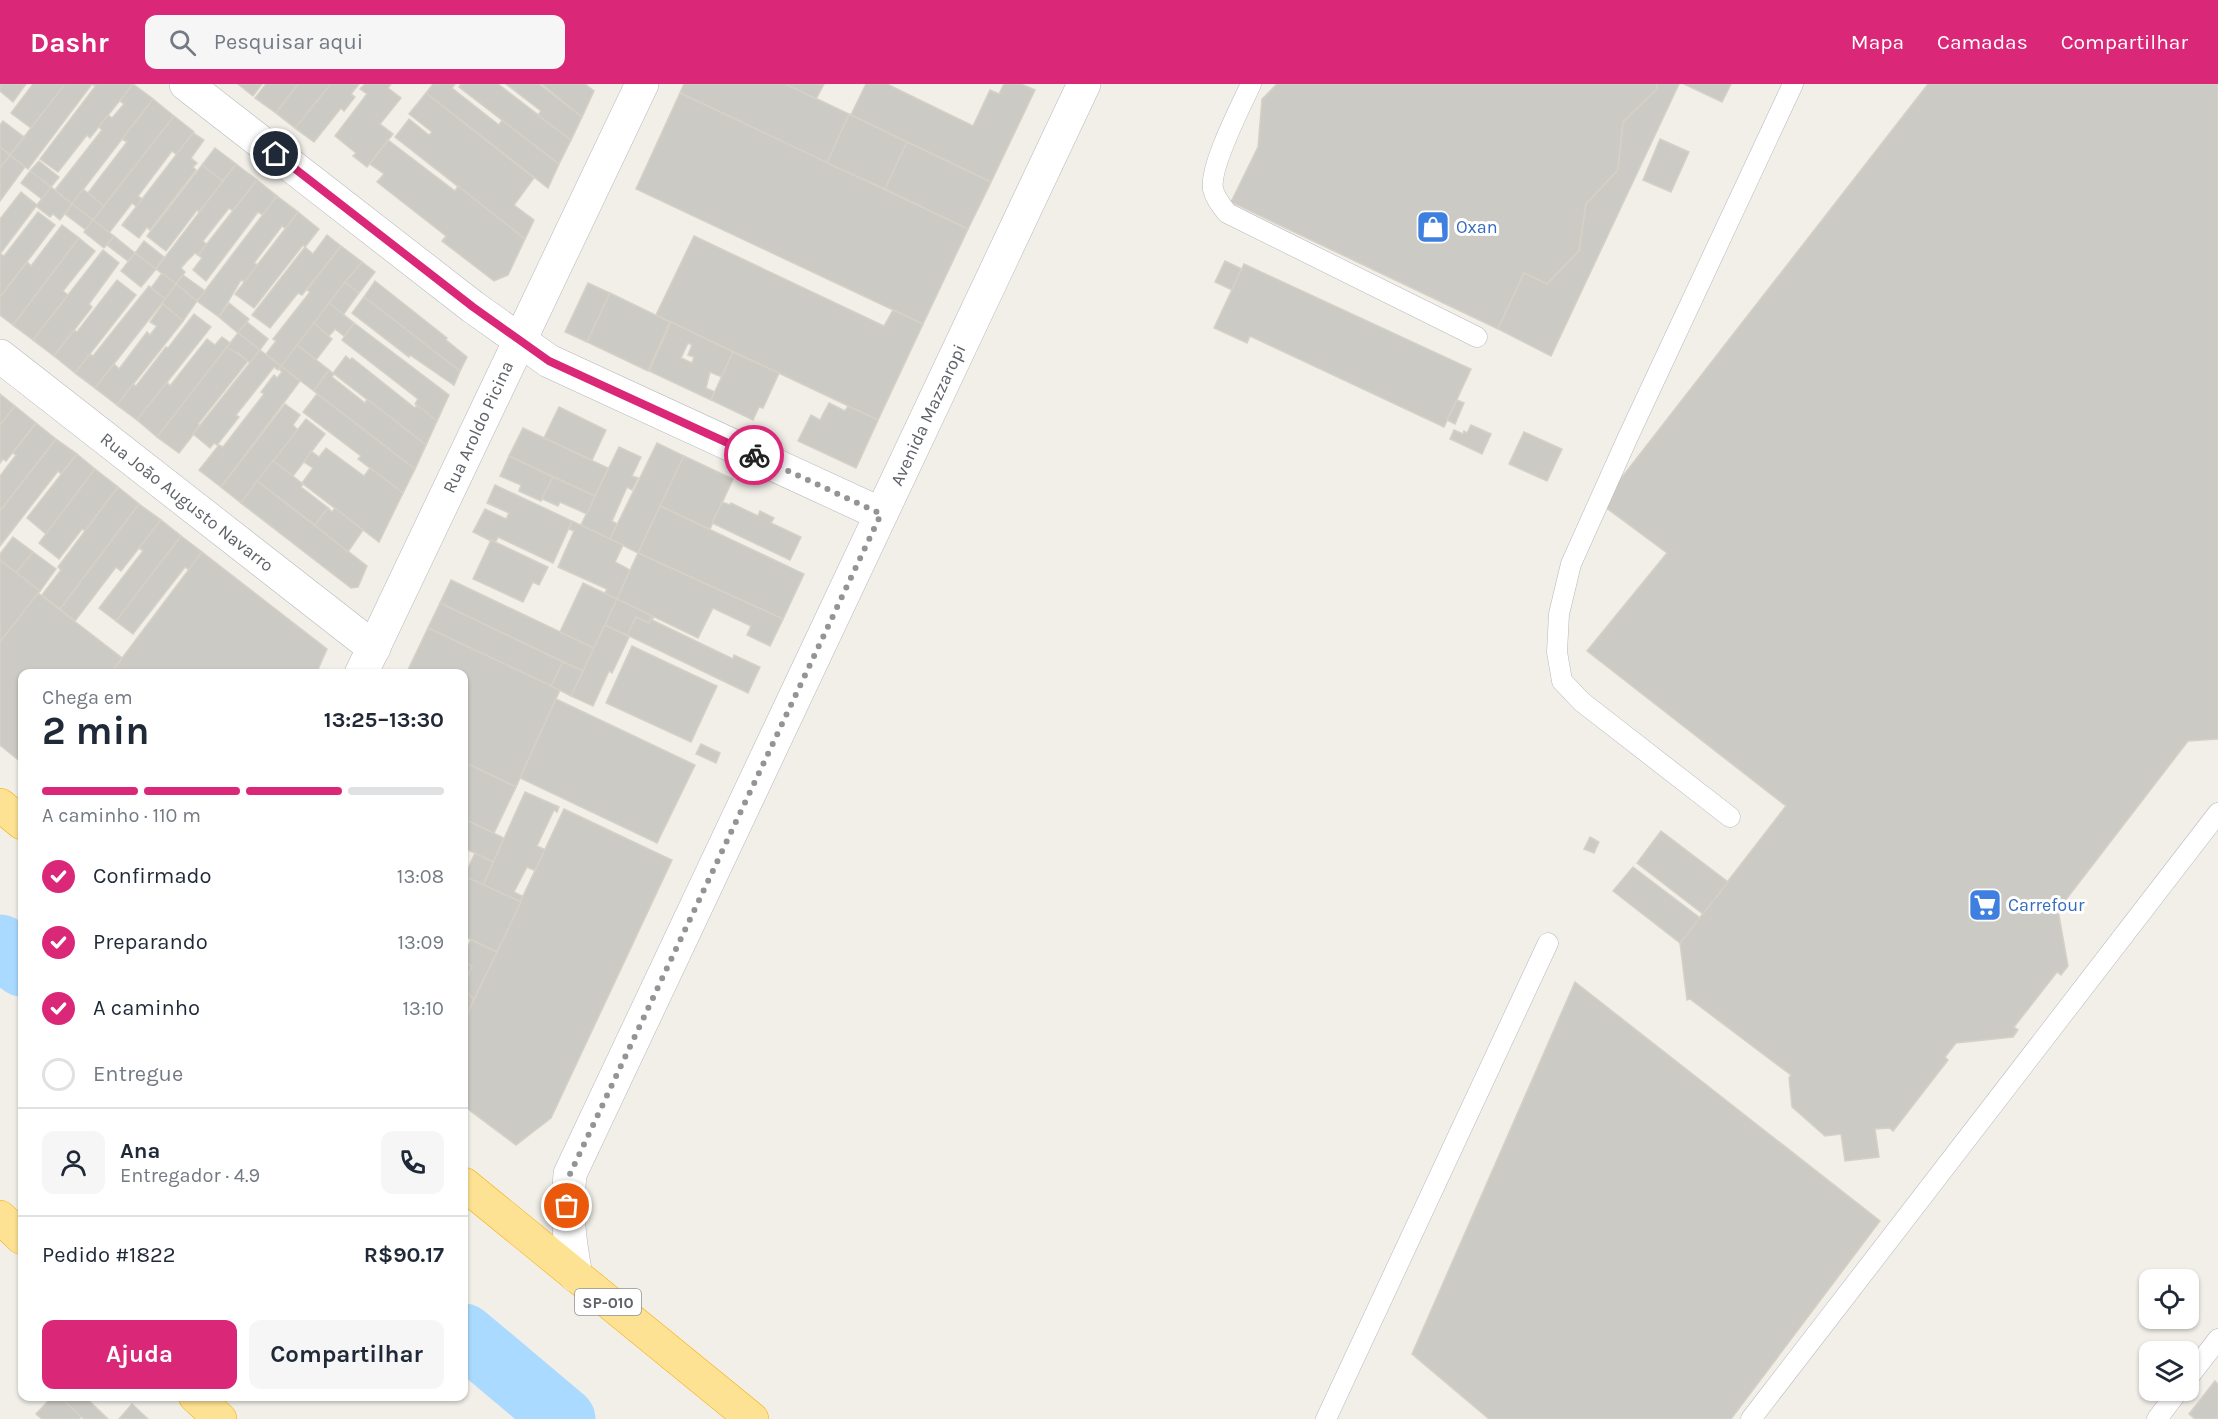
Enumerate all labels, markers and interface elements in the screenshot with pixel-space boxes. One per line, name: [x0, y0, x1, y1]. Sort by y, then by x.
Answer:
search box: [145, 15, 565, 69]
text: Dashr: [30, 26, 109, 59]
icon: search: [166, 26, 199, 59]
text: Pesquisar aqui: [214, 29, 363, 55]
text: Mapa: [1851, 30, 1904, 54]
text: Camadas: [1937, 30, 2028, 54]
text: Compartilhar: [2061, 30, 2188, 54]
pin: [250, 128, 301, 179]
icon: home: [259, 137, 292, 170]
shop icon: Oxan: [1415, 209, 1451, 245]
place label: Oxan: [1456, 216, 1498, 238]
street label: Avenida Mazzaropi: [886, 341, 970, 489]
street label: Rua Aroldo Picina: [438, 357, 518, 497]
courier: [724, 425, 784, 485]
street label: Rua João Augusto Navarro: [96, 427, 278, 577]
icon: bike: [738, 439, 771, 472]
text: Chega em: [42, 686, 133, 709]
text: 13:25–13:30: [324, 707, 444, 733]
text: 2 min: [42, 708, 150, 754]
text: A caminho · 110 m: [42, 804, 201, 827]
icon: check: [42, 860, 75, 893]
text: Confirmado: [93, 863, 212, 889]
text: 13:08: [397, 865, 444, 888]
supermarket icon: Carrefour: [1967, 887, 2003, 923]
place label: Carrefour: [2008, 894, 2085, 916]
icon: check: [42, 926, 75, 959]
text: Preparando: [93, 929, 208, 955]
text: 13:09: [398, 931, 444, 954]
icon: check: [42, 992, 75, 1025]
text: A caminho: [93, 995, 200, 1021]
text: 13:10: [402, 997, 444, 1020]
text: Entregue: [93, 1061, 183, 1087]
button: person: [42, 1131, 105, 1194]
button: phone: [381, 1131, 444, 1194]
text: Ana: [120, 1138, 160, 1164]
text: Entregador · 4.9: [120, 1164, 260, 1187]
pin: [541, 1180, 592, 1231]
icon: bag: [550, 1189, 583, 1222]
text: Pedido #1822: [42, 1242, 175, 1268]
text: R$90.17: [364, 1242, 444, 1268]
map controls: [2139, 1269, 2199, 1401]
button: locate: [2139, 1269, 2199, 1329]
road number: SP-010: [575, 1289, 641, 1315]
button: Ajuda: [42, 1320, 237, 1389]
button: Compartilhar: [249, 1320, 444, 1389]
button: layers: [2139, 1341, 2199, 1401]

